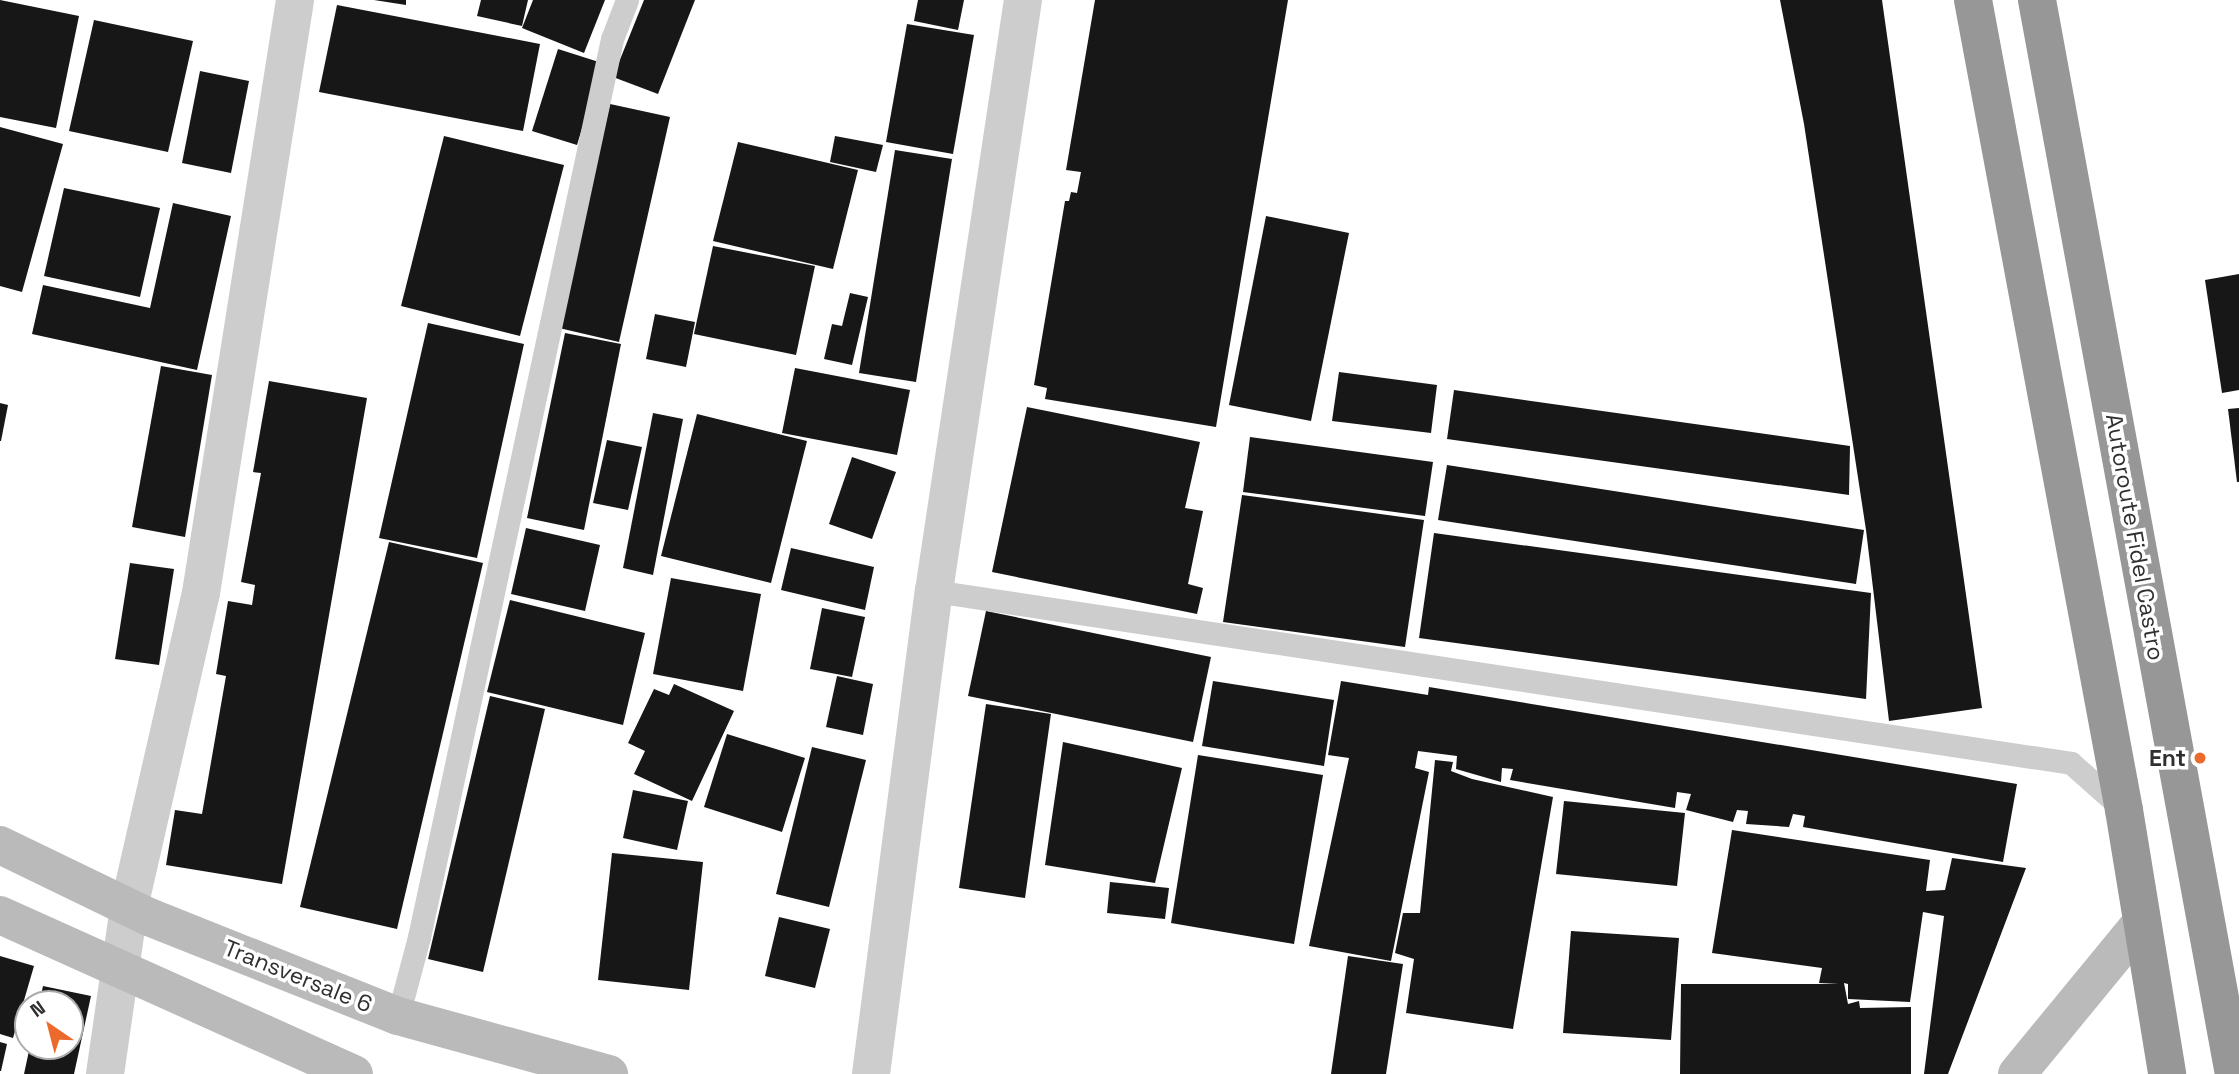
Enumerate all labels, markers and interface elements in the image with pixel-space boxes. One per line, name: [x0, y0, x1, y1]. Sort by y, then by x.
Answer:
street label: Autoroute Fidel Castro: [2100, 411, 2170, 663]
place label: Ent: [2149, 744, 2186, 772]
marker: Ent: [2192, 750, 2208, 766]
street label: Transversale 6: [220, 934, 376, 1018]
north arrow: [14, 990, 84, 1060]
text: N: [25, 995, 50, 1023]

